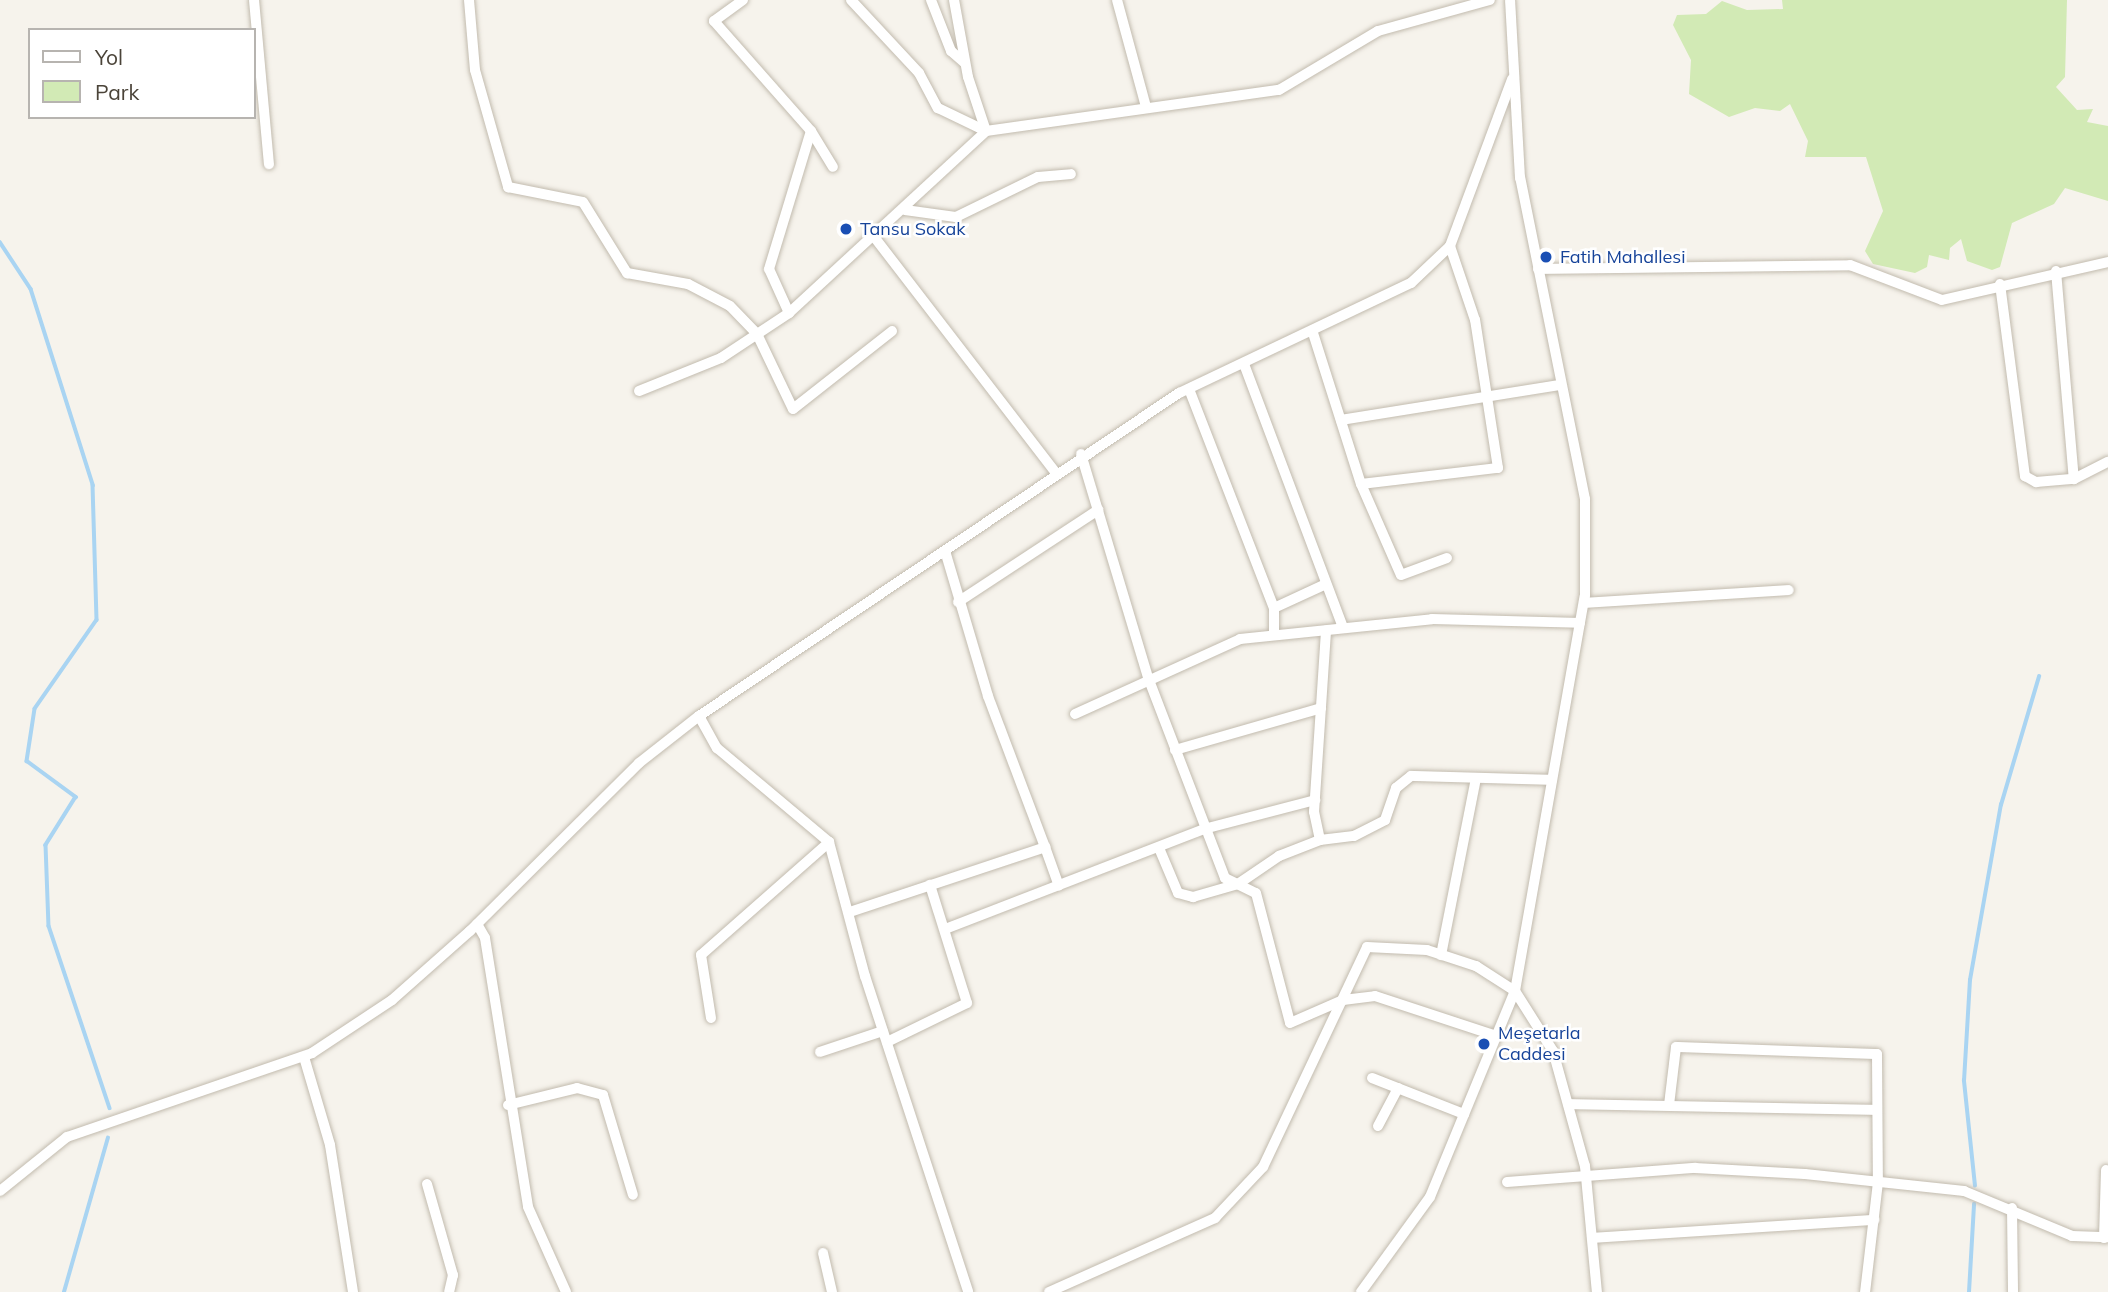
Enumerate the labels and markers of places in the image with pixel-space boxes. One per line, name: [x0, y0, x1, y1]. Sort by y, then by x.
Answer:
place label: Tansu Sokak: [860, 218, 966, 240]
marker: Tansu Sokak: [838, 221, 854, 237]
place label: Fatih Mahallesi: [1560, 246, 1686, 268]
marker: Fatih Mahallesi: [1538, 249, 1554, 265]
place label: Meşetarla Caddesi: [1498, 1023, 1581, 1066]
marker: Meşetarla Caddesi: [1476, 1036, 1492, 1052]

